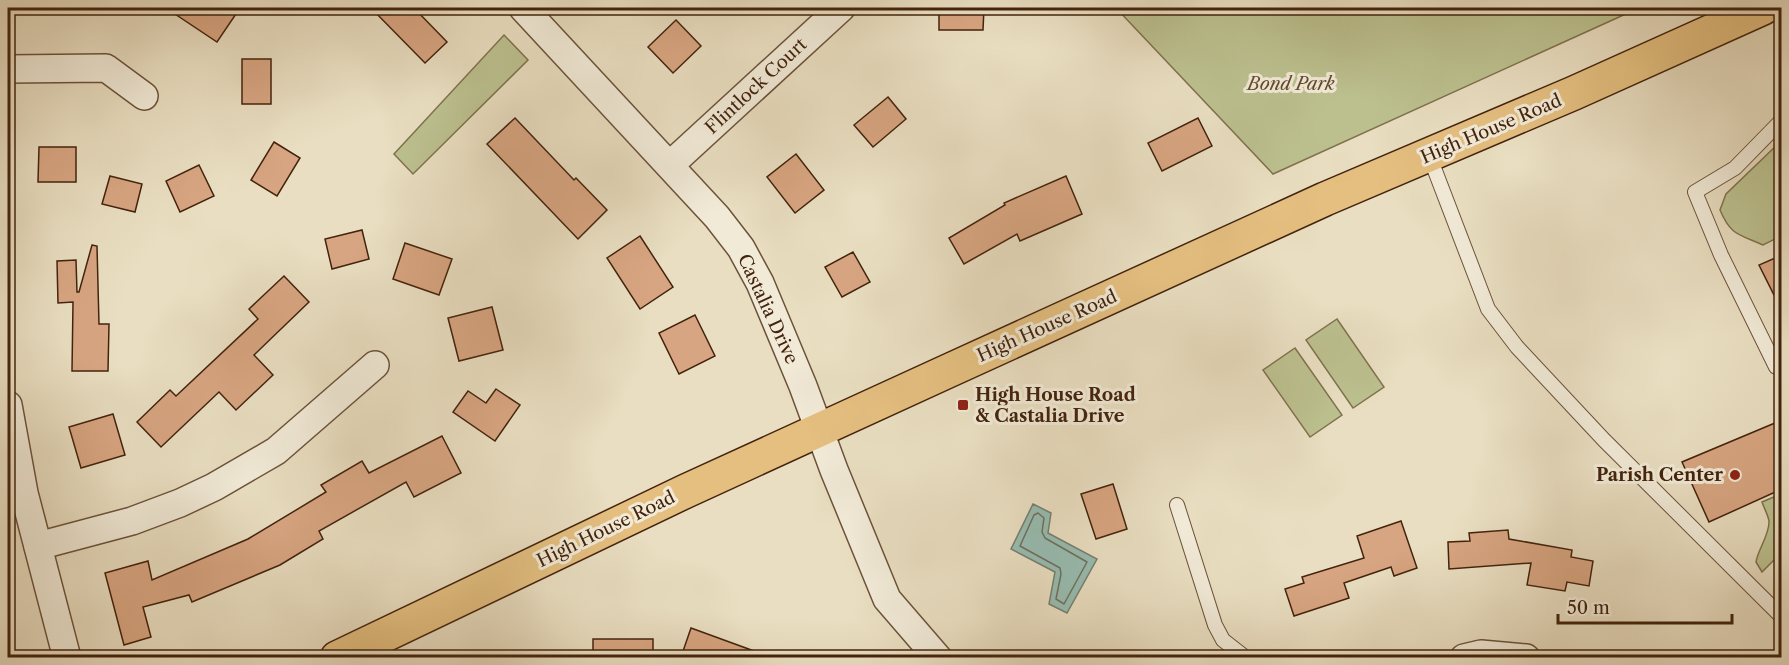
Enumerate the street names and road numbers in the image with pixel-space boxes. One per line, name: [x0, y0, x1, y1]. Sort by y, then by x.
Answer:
street label: Flintlock Court: [701, 33, 812, 139]
street label: High House Road: [1417, 89, 1565, 169]
street label: Castalia Drive: [733, 251, 803, 367]
street label: High House Road: [974, 285, 1120, 367]
street label: High House Road: [533, 486, 679, 572]

